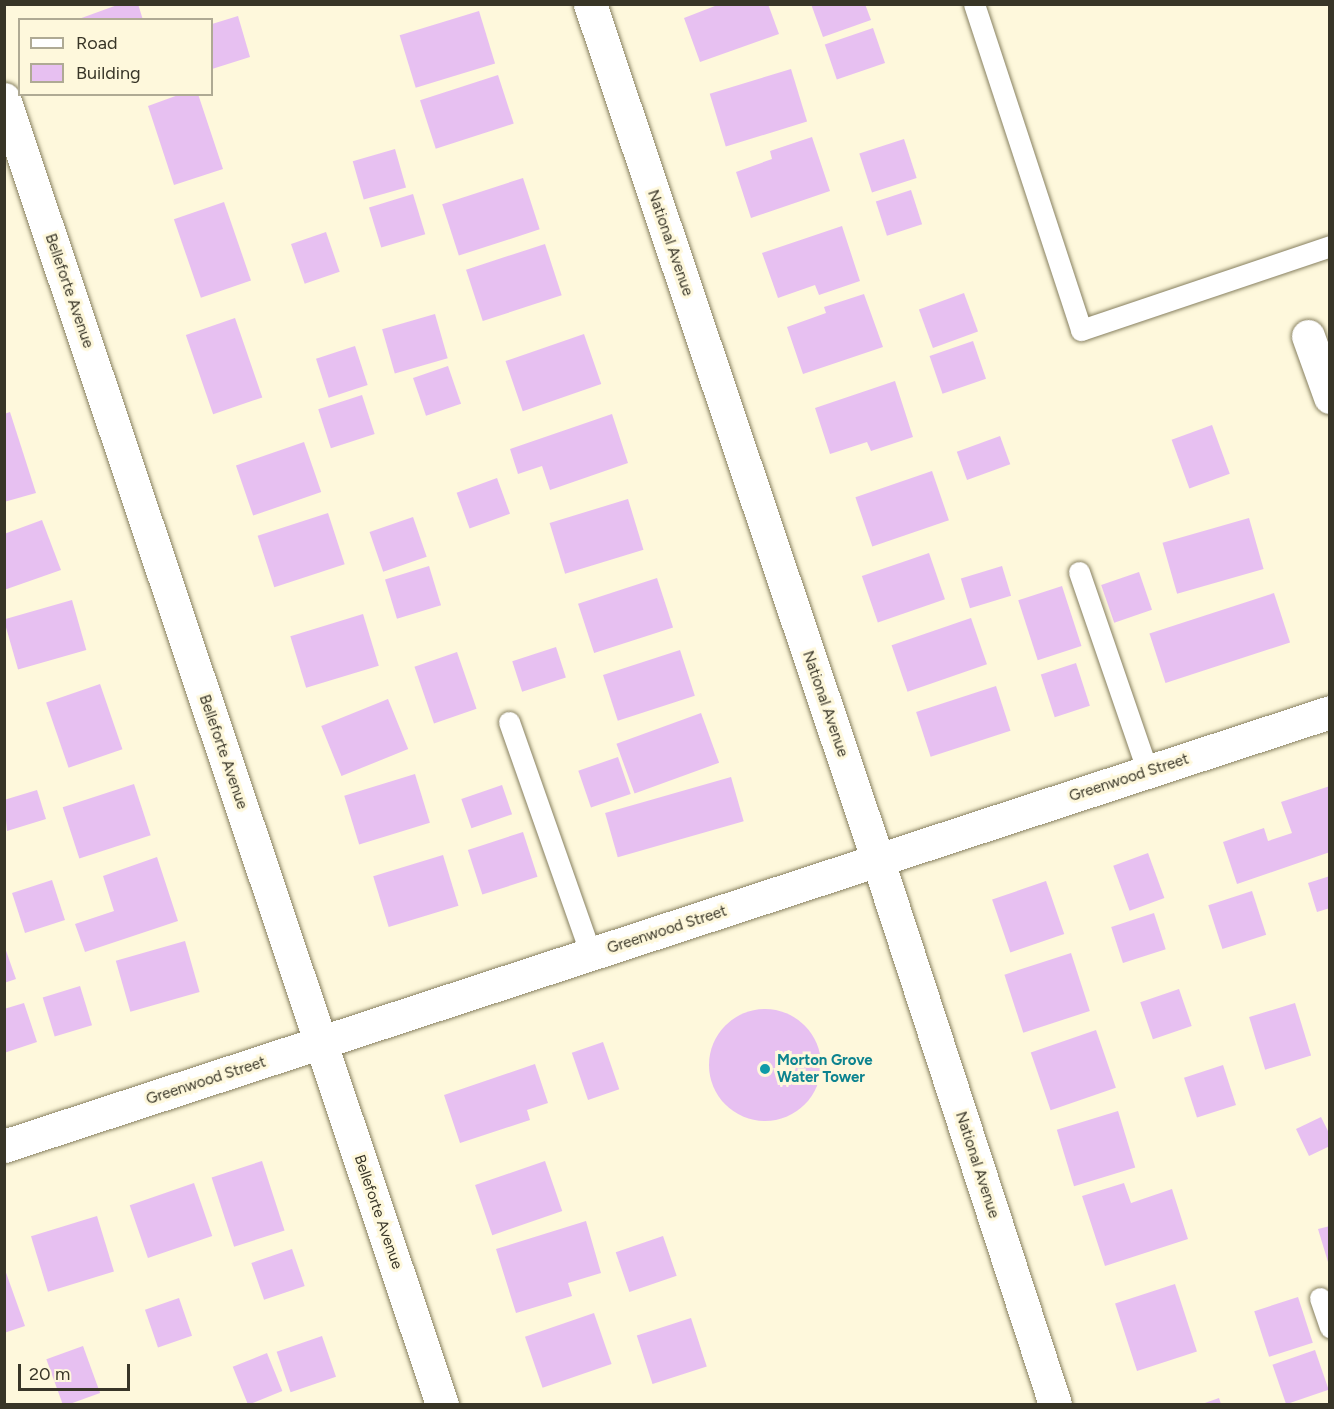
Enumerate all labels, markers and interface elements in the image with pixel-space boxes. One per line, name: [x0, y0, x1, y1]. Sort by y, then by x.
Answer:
legend: [18, 18, 213, 96]
text: Road: [76, 32, 117, 54]
text: Building: [76, 62, 141, 84]
street label: National Avenue: [643, 188, 697, 298]
street label: Belleforte Avenue: [41, 232, 97, 350]
street label: National Avenue: [798, 649, 852, 759]
street label: Belleforte Avenue: [195, 693, 251, 811]
street label: Greenwood Street: [1067, 750, 1191, 806]
street label: Greenwood Street: [605, 902, 729, 958]
place label: Morton Grove Water Tower: [777, 1051, 873, 1086]
street label: Greenwood Street: [144, 1053, 268, 1109]
marker: Morton Grove Water Tower: [758, 1062, 772, 1076]
street label: National Avenue: [951, 1110, 1003, 1220]
street label: Belleforte Avenue: [350, 1153, 406, 1271]
scale bar: [21, 1352, 134, 1390]
text: 20 m: [29, 1363, 70, 1385]

